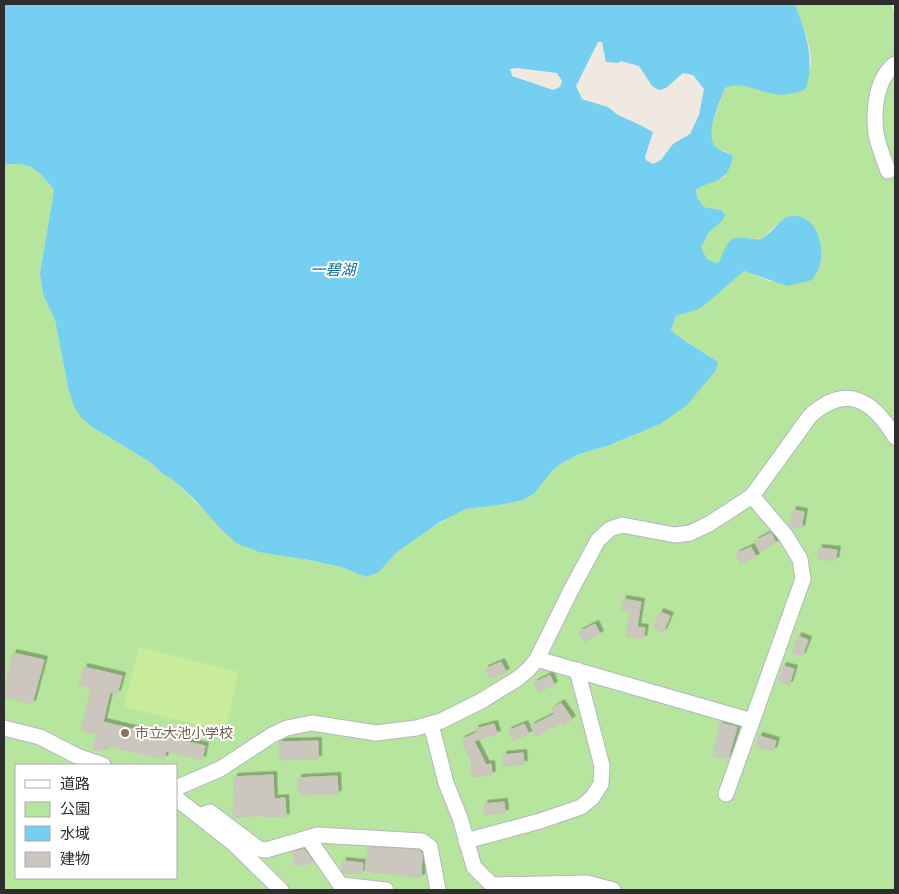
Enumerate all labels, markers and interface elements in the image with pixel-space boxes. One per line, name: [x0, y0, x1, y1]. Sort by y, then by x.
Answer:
water label: 一碧湖: [310, 261, 357, 279]
place label: 市立大池小学校: [135, 725, 233, 741]
marker: 市立大池小学校: [119, 727, 131, 739]
legend: [15, 764, 178, 879]
text: 道路: [60, 775, 90, 793]
text: 公園: [60, 800, 90, 818]
text: 水域: [60, 825, 90, 843]
text: 建物: [60, 850, 90, 868]

